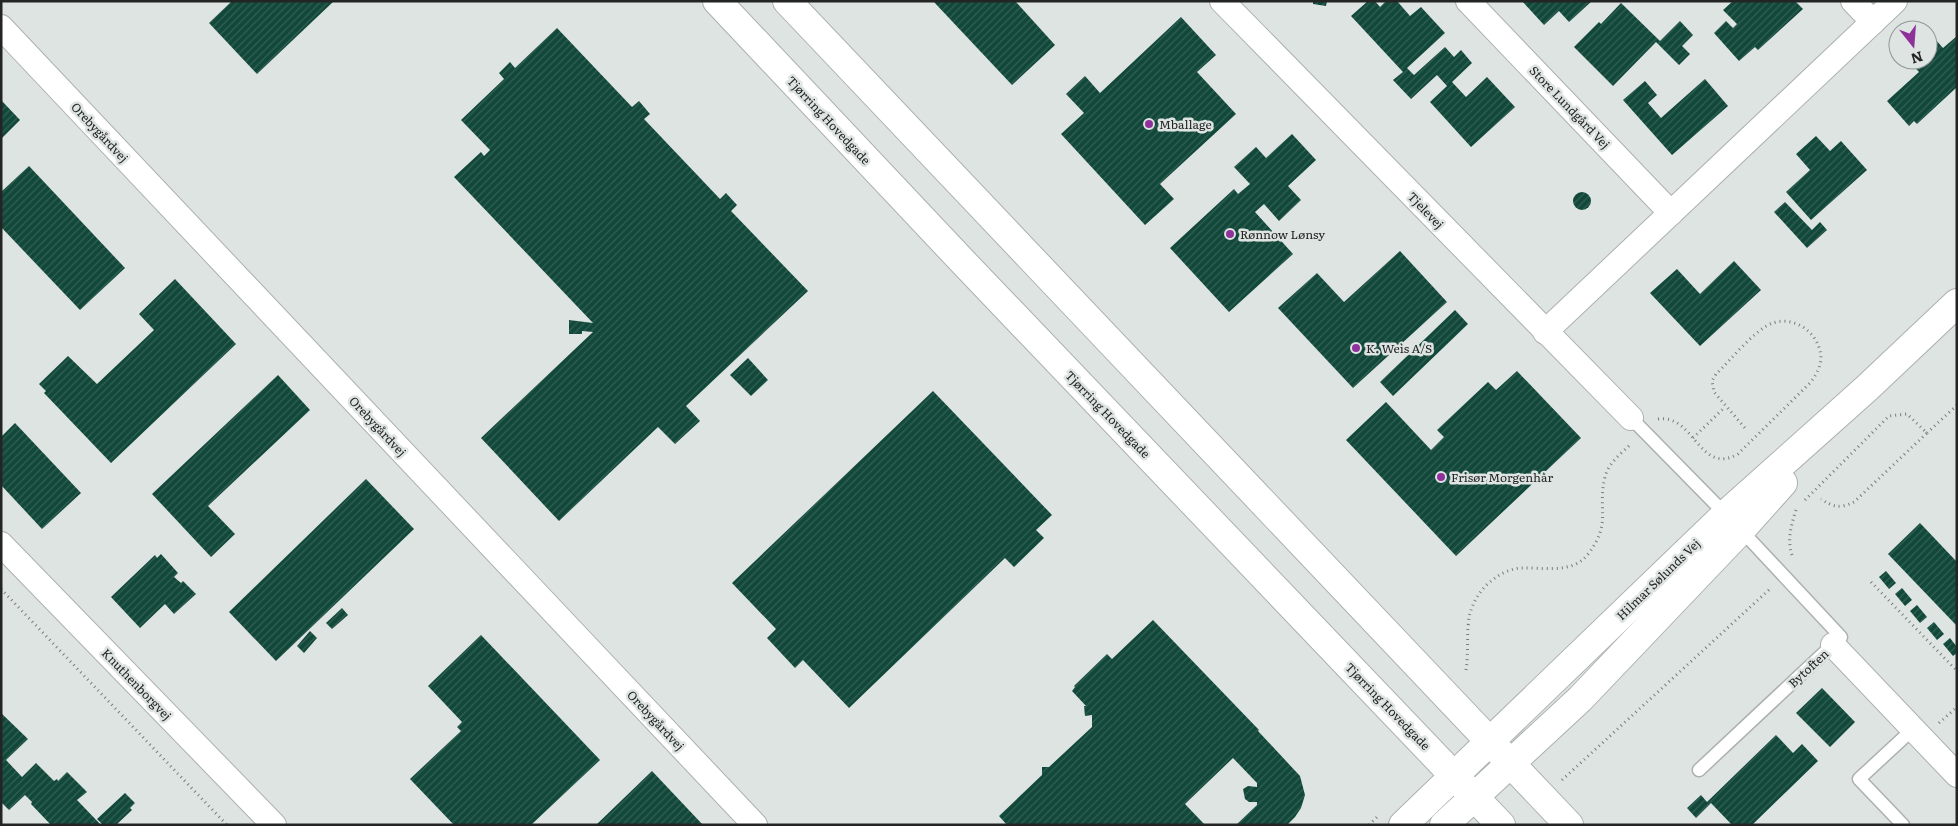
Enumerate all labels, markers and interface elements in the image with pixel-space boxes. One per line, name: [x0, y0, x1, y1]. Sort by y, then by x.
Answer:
north arrow: [1888, 20, 1938, 70]
text: N: [1908, 47, 1926, 70]
street label: Store Lundgård Vej: [1526, 62, 1614, 152]
street label: Tjørring Hovedgade: [783, 72, 875, 168]
street label: Orebygårdvej: [67, 98, 133, 166]
place label: Mballage: [1159, 115, 1212, 133]
marker: Mballage: [1143, 118, 1155, 130]
street label: Tjelevej: [1404, 187, 1448, 233]
place label: Rønnow Lønsy: [1240, 225, 1325, 243]
marker: Rønnow Lønsy: [1224, 228, 1236, 240]
place label: K. Weis A/S: [1366, 339, 1432, 357]
marker: K. Weis A/S: [1350, 342, 1362, 354]
street label: Tjørring Hovedgade: [1061, 366, 1155, 462]
street label: Orebygårdvej: [345, 392, 411, 460]
place label: Frisør Morgenhår: [1451, 468, 1553, 486]
marker: Frisør Morgenhår: [1435, 471, 1447, 483]
street label: Hilmar Sølunds Vej: [1612, 534, 1704, 624]
street label: Knuthenborgvej: [98, 644, 176, 724]
street label: Bytoften: [1784, 645, 1832, 691]
street label: Tjørring Hovedgade: [1341, 658, 1435, 754]
street label: Orebygårdvej: [623, 686, 689, 754]

